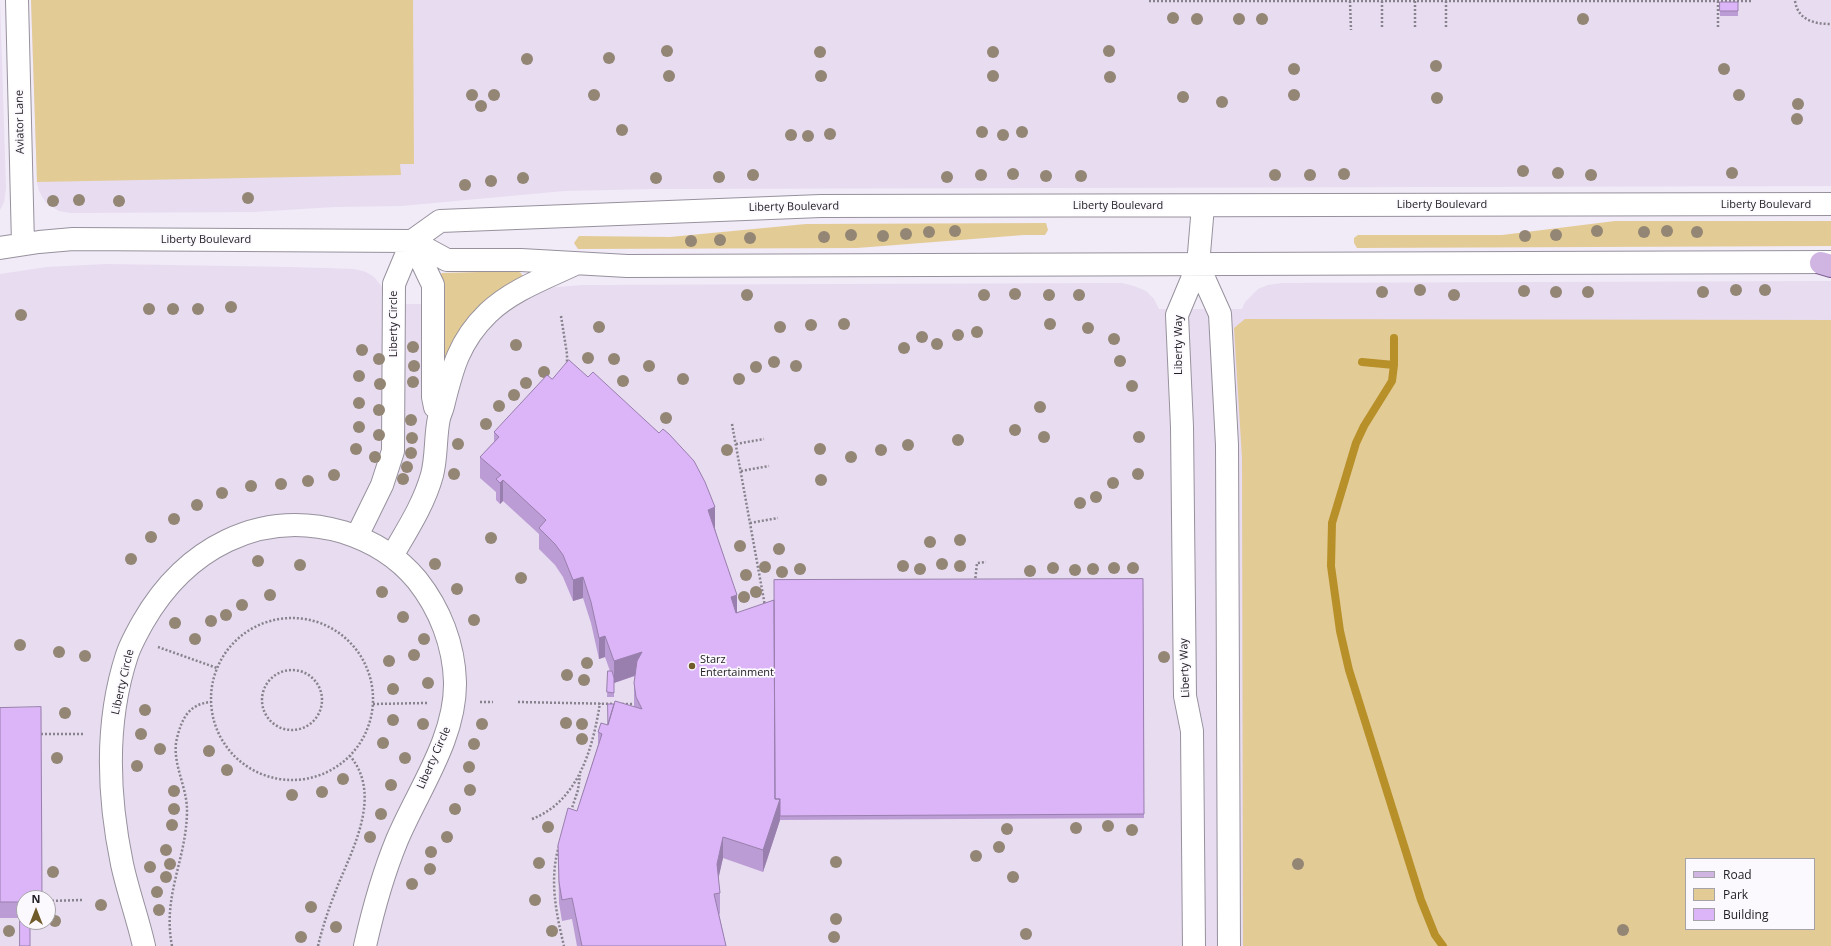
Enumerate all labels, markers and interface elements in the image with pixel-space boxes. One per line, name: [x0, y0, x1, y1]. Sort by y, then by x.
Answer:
street label: Aviator Lane: [13, 90, 27, 154]
street label: Liberty Boulevard: [1397, 198, 1487, 212]
street label: Liberty Boulevard: [1721, 198, 1811, 212]
street label: Liberty Boulevard: [1073, 199, 1163, 213]
street label: Liberty Boulevard: [749, 200, 839, 214]
street label: Liberty Boulevard: [161, 233, 251, 247]
street label: Liberty Circle: [387, 291, 401, 357]
street label: Liberty Way: [1172, 315, 1186, 375]
street label: Liberty Way: [1177, 638, 1193, 698]
street label: Liberty Circle: [109, 648, 137, 716]
place label: Starz Entertainment: [700, 653, 774, 679]
marker: Starz Entertainment: [687, 661, 697, 671]
street label: Liberty Circle: [414, 725, 454, 791]
legend: [1685, 858, 1815, 930]
text: Road: [1723, 866, 1752, 883]
text: Park: [1723, 886, 1748, 903]
north arrow: [16, 890, 56, 930]
text: N: [32, 891, 40, 906]
text: Building: [1723, 906, 1768, 923]

